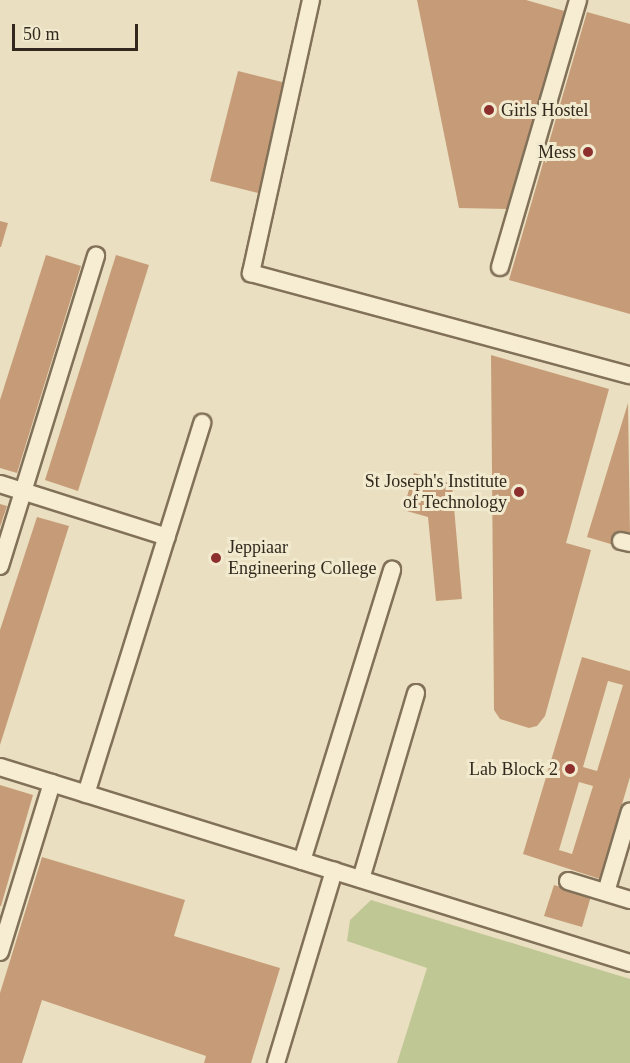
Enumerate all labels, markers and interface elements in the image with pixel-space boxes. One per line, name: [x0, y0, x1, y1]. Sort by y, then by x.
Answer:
scale bar: [15, 12, 141, 50]
text: 50 m: [23, 24, 60, 44]
place label: Girls Hostel: [501, 99, 588, 121]
marker: Girls Hostel: [482, 103, 496, 117]
place label: Mess: [538, 141, 576, 163]
marker: Mess: [581, 145, 595, 159]
place label: St Joseph's Institute of Technology: [365, 471, 507, 514]
marker: St Joseph's Institute of Technology: [512, 485, 526, 499]
place label: Jeppiaar Engineering College: [228, 537, 376, 580]
marker: Jeppiaar Engineering College: [209, 551, 223, 565]
place label: Lab Block 2: [469, 758, 558, 780]
marker: Lab Block 2: [563, 762, 577, 776]

